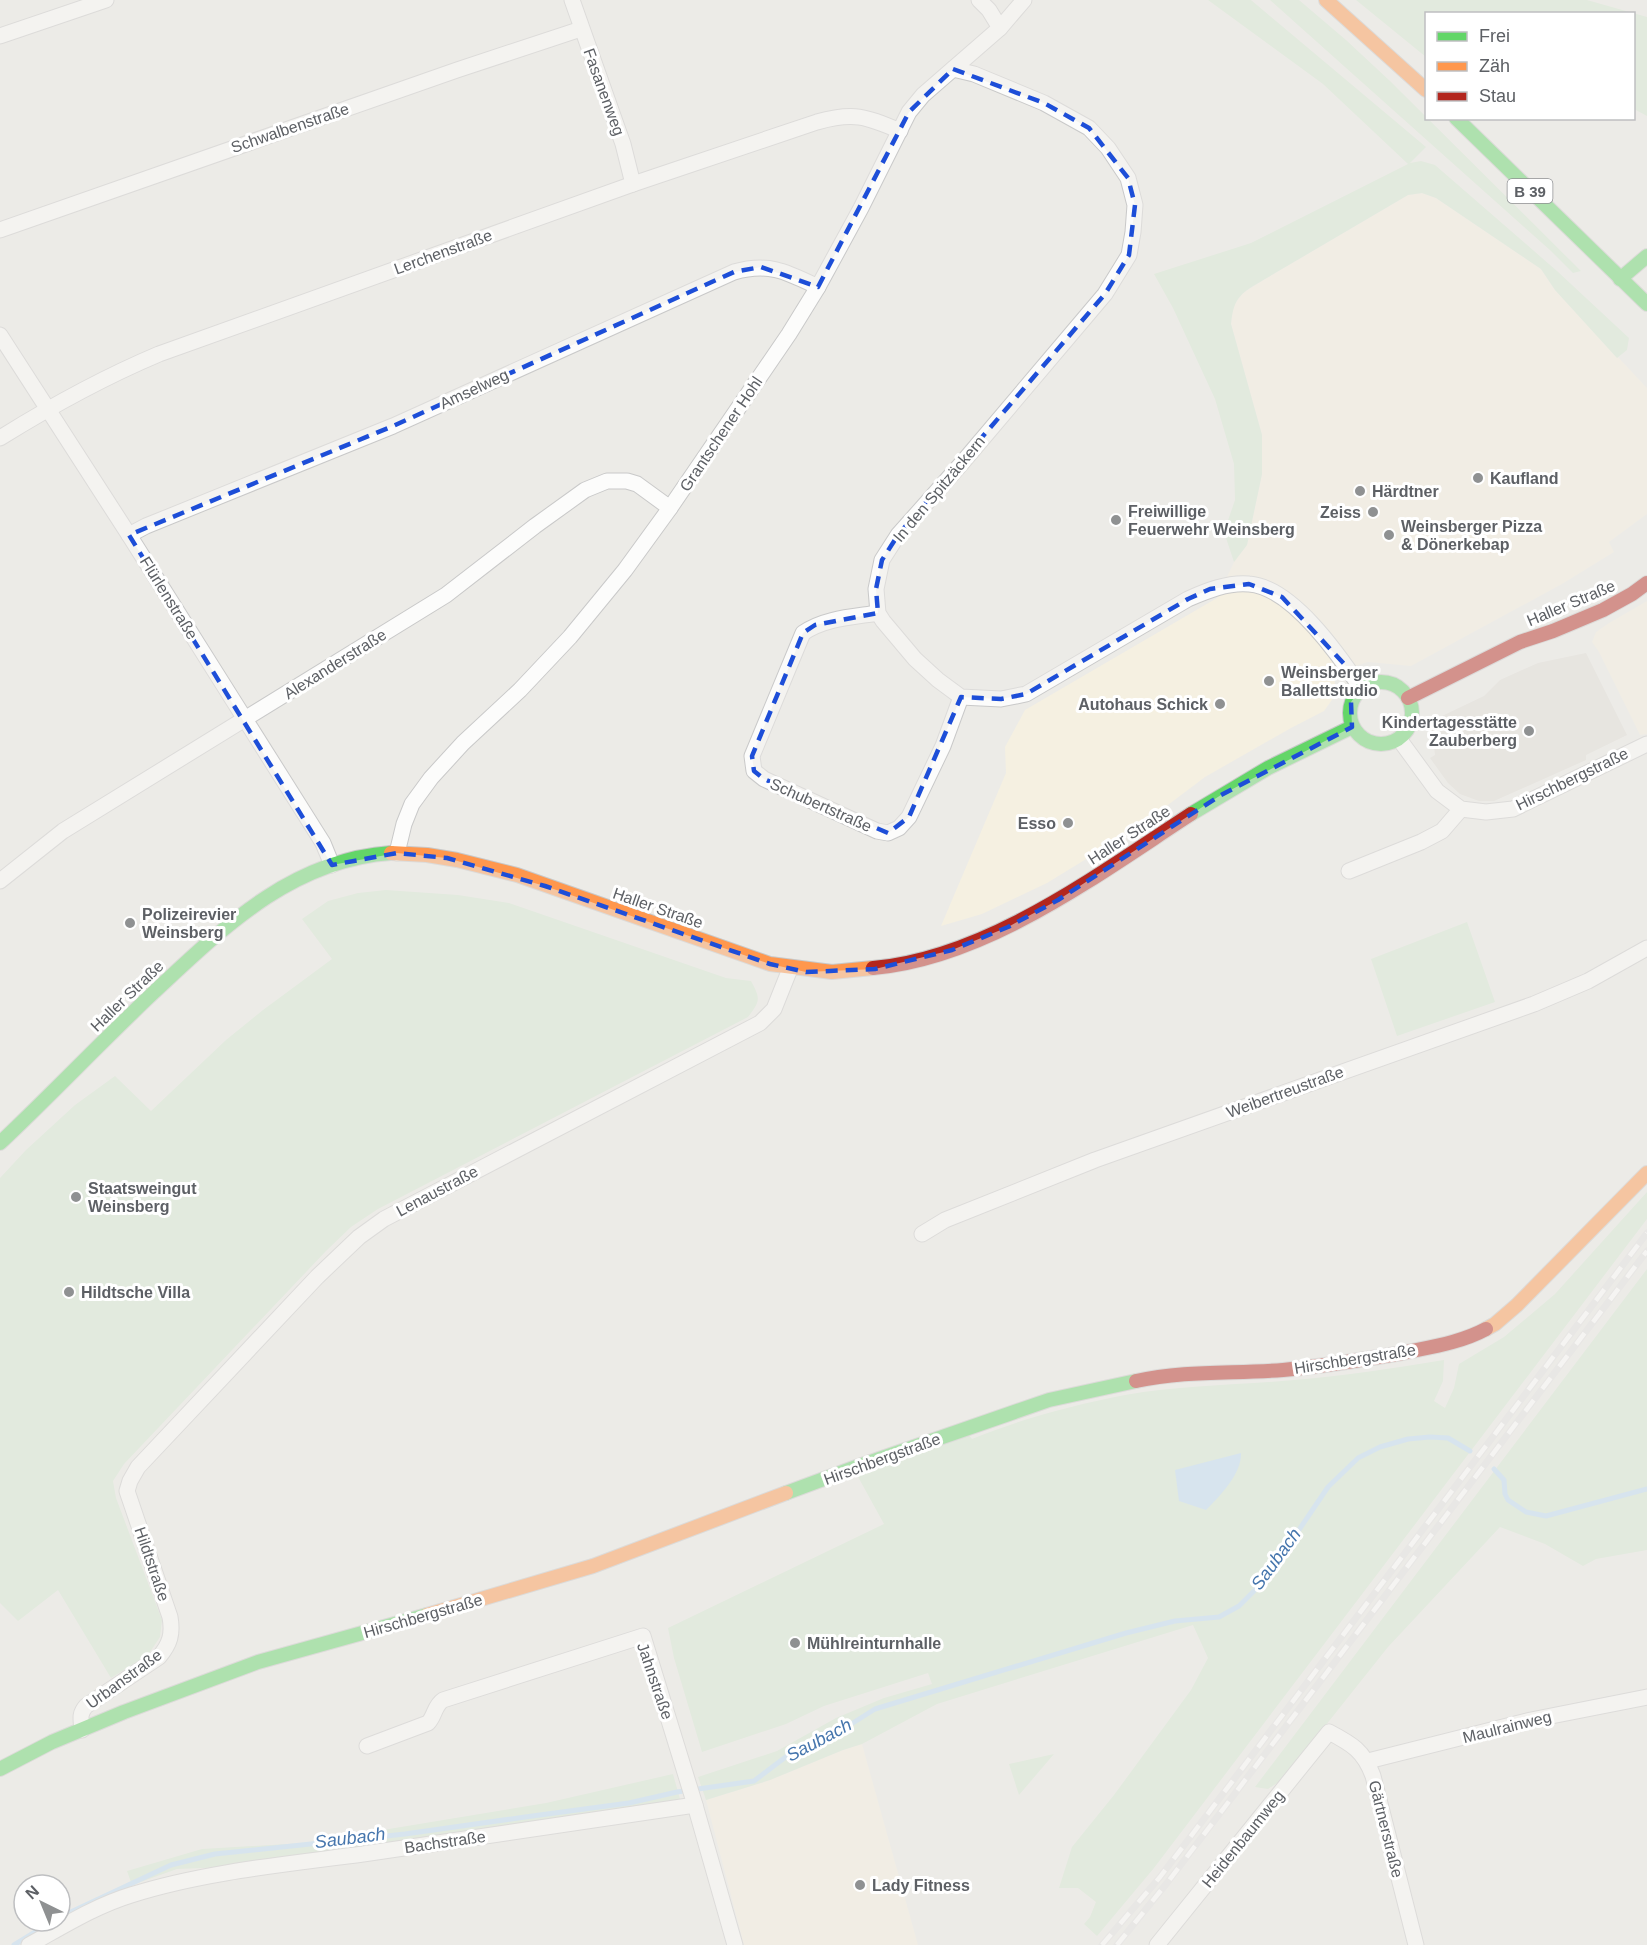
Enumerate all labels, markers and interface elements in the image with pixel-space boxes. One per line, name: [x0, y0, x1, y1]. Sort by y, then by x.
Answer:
legend: [1425, 12, 1635, 120]
text: Frei: [1479, 26, 1510, 46]
street label: Fasanenweg: [580, 46, 628, 138]
text: Zäh: [1479, 56, 1510, 76]
text: Stau: [1479, 86, 1516, 106]
street label: Schwalbenstraße: [229, 100, 351, 156]
road number: B 39: [1508, 179, 1552, 203]
street label: Lerchenstraße: [392, 226, 494, 278]
street label: Amselweg: [437, 366, 511, 412]
street label: Grantschener Hohl: [676, 374, 766, 494]
street label: In den Spitzäckern: [890, 433, 988, 545]
place label: Kaufland: [1490, 470, 1558, 487]
marker: Kaufland: [1471, 471, 1485, 485]
place label: Härdtner: [1372, 483, 1439, 500]
marker: Härdtner: [1353, 484, 1367, 498]
place label: Freiwillige Feuerwehr Weinsberg: [1128, 503, 1295, 538]
place label: Zeiss: [1320, 504, 1361, 521]
marker: Zeiss: [1366, 505, 1380, 519]
marker: Freiwillige Feuerwehr Weinsberg: [1109, 513, 1123, 527]
place label: Weinsberger Pizza & Dönerkebap: [1401, 518, 1542, 553]
marker: Weinsberger Pizza & Dönerkebap: [1382, 528, 1396, 542]
street label: Flürlenstraße: [137, 554, 201, 643]
street label: Haller Straße: [1524, 577, 1618, 629]
street label: Alexanderstraße: [281, 626, 389, 702]
place label: Weinsberger Ballettstudio: [1281, 664, 1378, 699]
marker: Weinsberger Ballettstudio: [1262, 674, 1276, 688]
place label: Autohaus Schick: [1078, 696, 1208, 713]
marker: Autohaus Schick: [1213, 697, 1227, 711]
place label: Kindertagesstätte Zauberberg: [1382, 714, 1517, 749]
marker: Kindertagesstätte Zauberberg: [1522, 724, 1536, 738]
street label: Hirschbergstraße: [1513, 744, 1631, 814]
street label: Schubertstraße: [768, 775, 875, 835]
street label: Haller Straße: [1085, 802, 1173, 868]
place label: Esso: [1018, 815, 1056, 832]
marker: Esso: [1061, 816, 1075, 830]
street label: Haller Straße: [611, 885, 705, 931]
place label: Polizeirevier Weinsberg: [142, 906, 236, 941]
marker: Polizeirevier Weinsberg: [123, 916, 137, 930]
street label: Haller Straße: [87, 957, 167, 1035]
street label: Weibertreustraße: [1224, 1063, 1346, 1121]
street label: Lenaustraße: [393, 1162, 481, 1220]
place label: Staatsweingut Weinsberg: [88, 1180, 197, 1215]
marker: Staatsweingut Weinsberg: [69, 1190, 83, 1204]
place label: Hildtsche Villa: [81, 1284, 190, 1301]
marker: Hildtsche Villa: [62, 1285, 76, 1299]
street label: Hirschbergstraße: [1293, 1341, 1417, 1377]
street label: Hirschbergstraße: [821, 1430, 943, 1488]
water label: Saubach: [1247, 1524, 1305, 1594]
street label: Hildtstraße: [131, 1525, 173, 1603]
street label: Hirschbergstraße: [362, 1591, 484, 1641]
place label: Mühlreinturnhalle: [807, 1635, 941, 1652]
marker: Mühlreinturnhalle: [788, 1636, 802, 1650]
street label: Jahnstraße: [634, 1640, 676, 1722]
street label: Urbanstraße: [83, 1646, 165, 1712]
street label: Maulrainweg: [1461, 1708, 1553, 1746]
water label: Saubach: [783, 1714, 855, 1766]
street label: Gärtnerstraße: [1366, 1779, 1406, 1879]
street label: Heidenbaumweg: [1199, 1787, 1287, 1891]
water label: Saubach: [314, 1824, 386, 1852]
street label: Bachstraße: [403, 1828, 487, 1856]
north arrow: [12, 1873, 72, 1933]
place label: Lady Fitness: [872, 1877, 970, 1894]
marker: Lady Fitness: [853, 1878, 867, 1892]
text: N: [22, 1882, 42, 1903]

